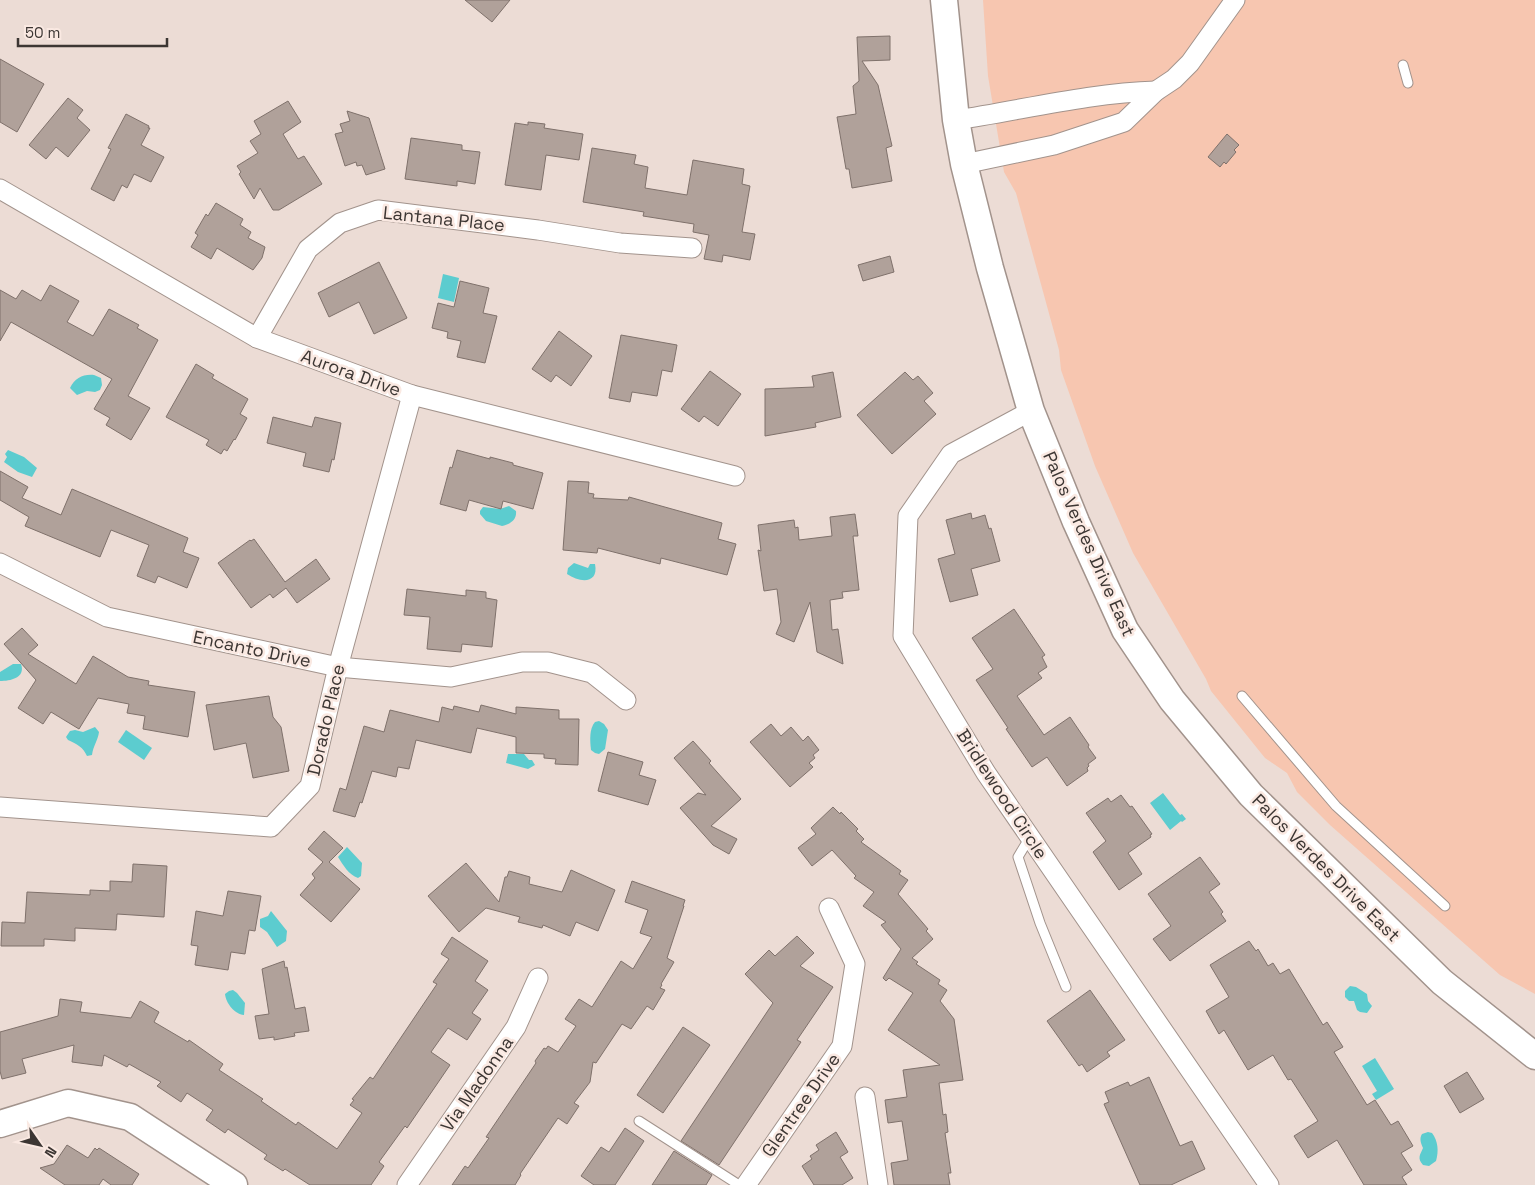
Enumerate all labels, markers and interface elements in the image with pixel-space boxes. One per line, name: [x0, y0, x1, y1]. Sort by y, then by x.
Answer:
scale bar: [18, 15, 166, 47]
text: 50 m: [25, 23, 60, 42]
street label: Lantana Place: [382, 201, 506, 236]
street label: Aurora Drive: [298, 344, 404, 401]
street label: Palos Verdes Drive East: [1038, 448, 1141, 640]
street label: Encanto Drive: [191, 625, 313, 672]
street label: Dorado Place: [302, 662, 350, 778]
street label: Bridlewood Circle: [952, 724, 1053, 863]
street label: Palos Verdes Drive East: [1247, 789, 1405, 947]
street label: Via Madonna: [435, 1032, 518, 1136]
street label: Glentree Drive: [756, 1048, 845, 1161]
north arrow: [15, 1120, 65, 1170]
text: N: [41, 1143, 61, 1161]

